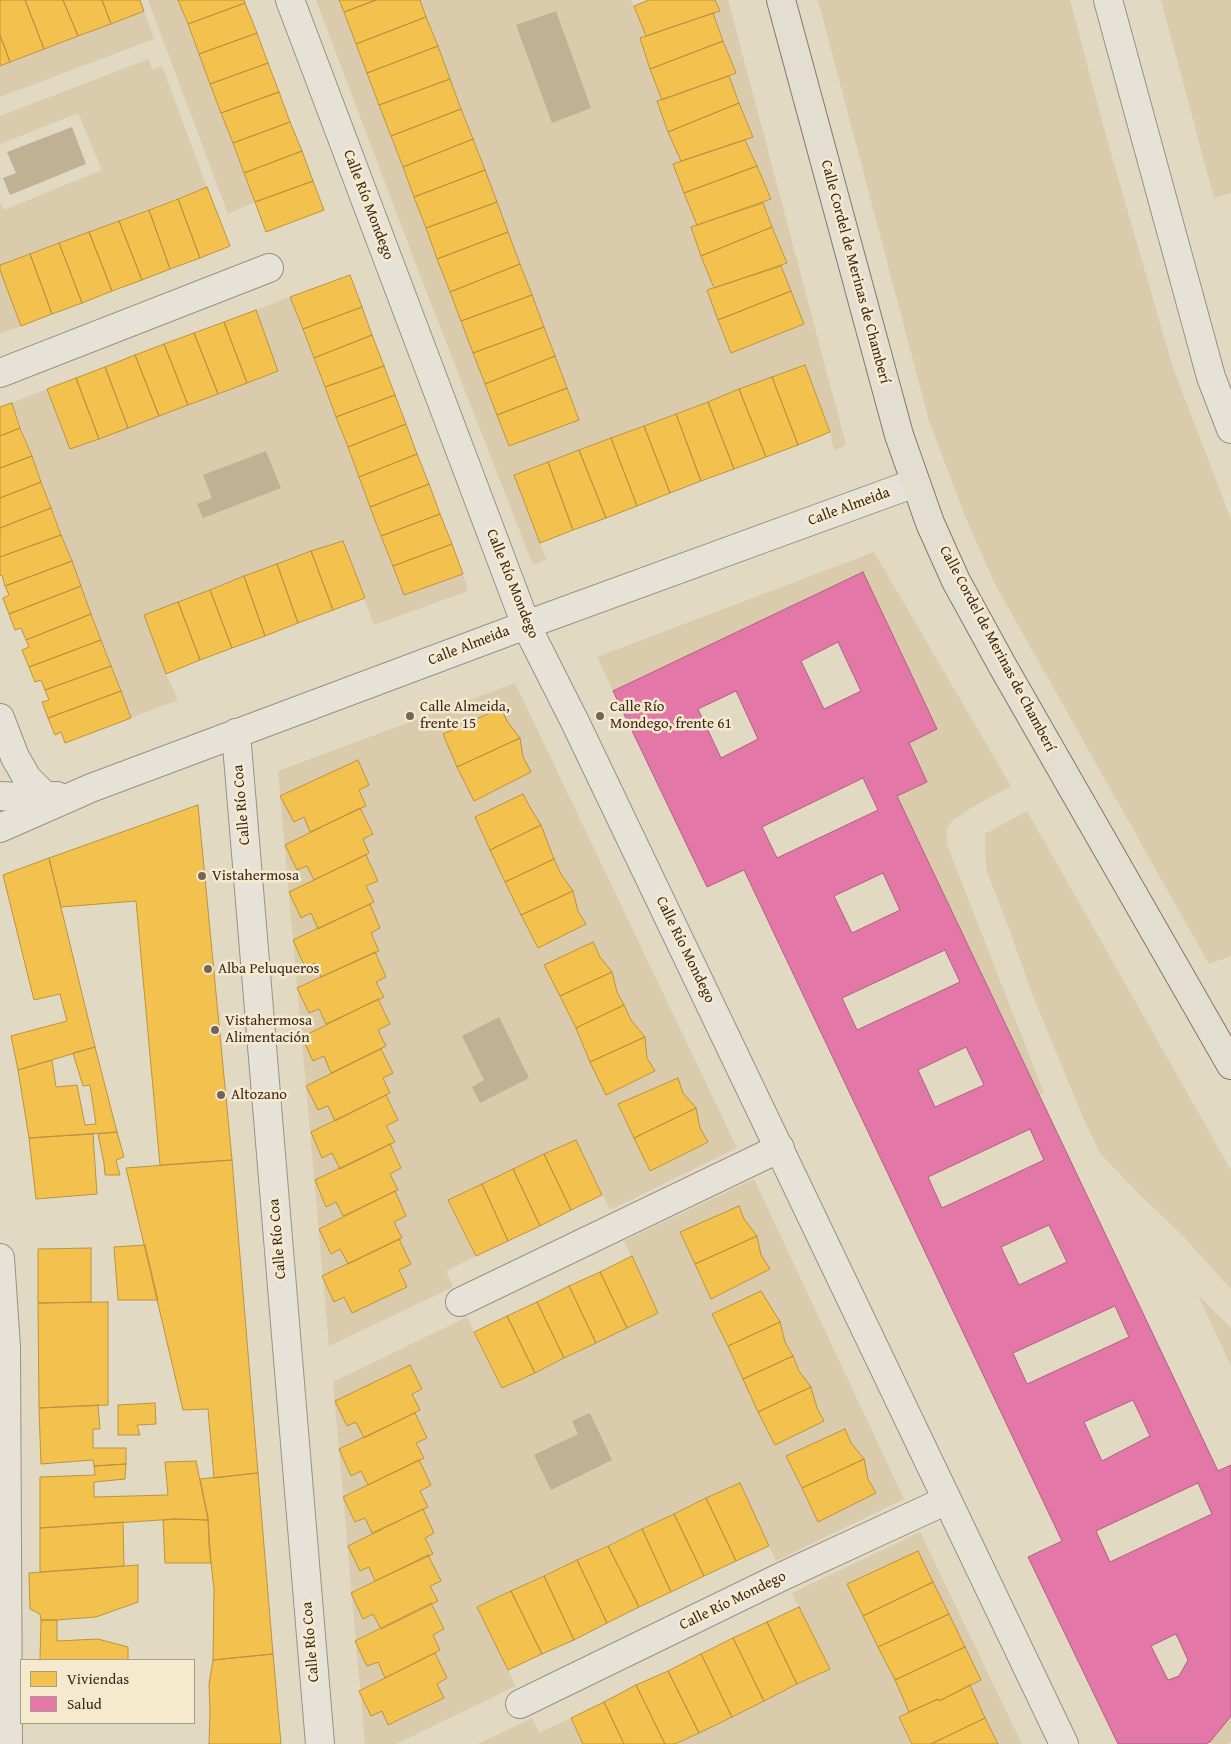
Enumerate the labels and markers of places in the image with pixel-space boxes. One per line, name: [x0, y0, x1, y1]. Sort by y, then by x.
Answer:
place label: Calle Almeida, frente 15: [420, 698, 510, 733]
place label: Calle Río Mondego, frente 61: [610, 698, 732, 733]
marker: Calle Almeida, frente 15: [404, 710, 416, 722]
marker: Calle Río Mondego, frente 61: [594, 710, 606, 722]
place label: Vistahermosa: [212, 867, 299, 885]
marker: Vistahermosa: [196, 870, 208, 882]
place label: Alba Peluqueros: [218, 960, 320, 978]
marker: Alba Peluqueros: [202, 963, 214, 975]
place label: Vistahermosa Alimentación: [225, 1012, 312, 1047]
marker: Vistahermosa Alimentación: [209, 1024, 221, 1036]
place label: Altozano: [231, 1086, 287, 1104]
marker: Altozano: [215, 1089, 227, 1101]

